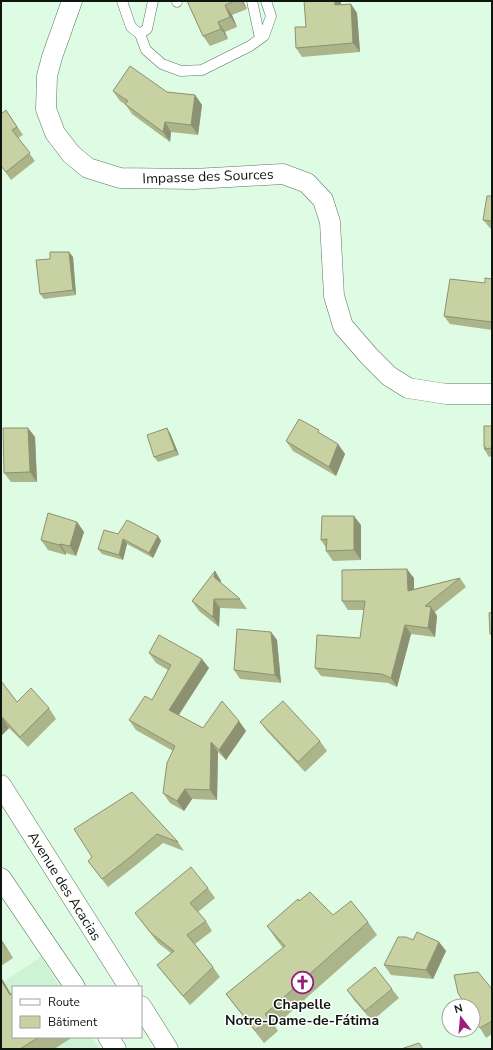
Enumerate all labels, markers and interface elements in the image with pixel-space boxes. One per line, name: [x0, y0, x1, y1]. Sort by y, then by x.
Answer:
street label: Impasse des Sources: [142, 165, 274, 188]
street label: Avenue des Acacias: [23, 828, 106, 945]
church icon: Chapelle Notre-Dame-de-Fátima: [289, 969, 315, 995]
legend: [12, 986, 142, 1038]
text: Route: [48, 994, 80, 1010]
place label: Chapelle Notre-Dame-de-Fátima: [225, 995, 379, 1030]
north arrow: [441, 998, 481, 1038]
text: N: [452, 1001, 464, 1017]
text: Bâtiment: [48, 1014, 98, 1030]

